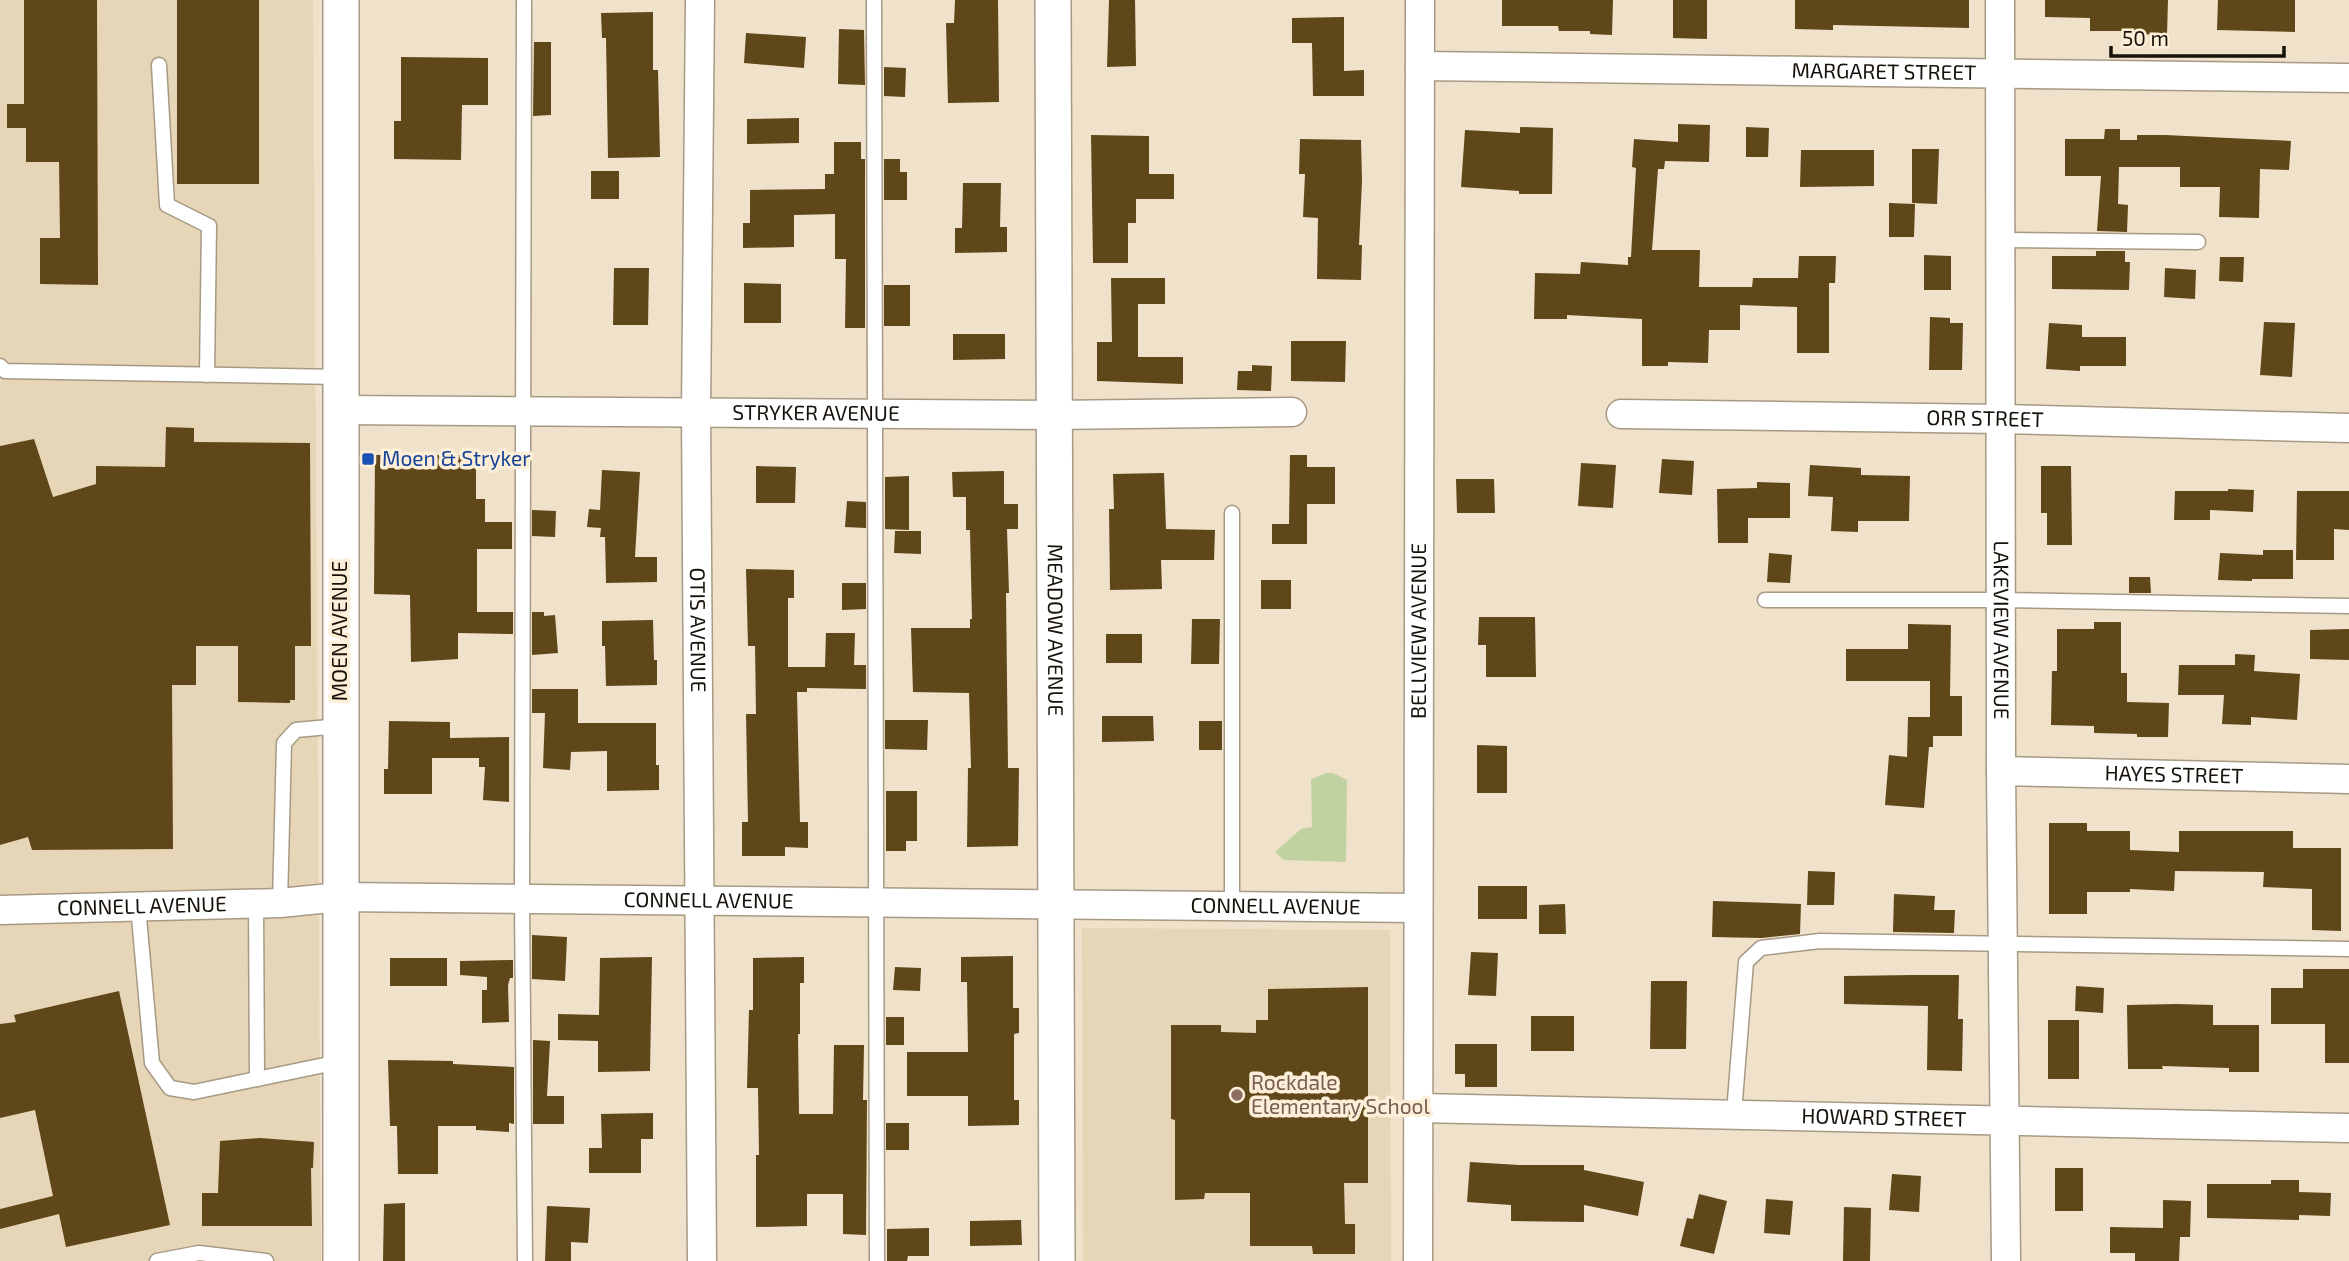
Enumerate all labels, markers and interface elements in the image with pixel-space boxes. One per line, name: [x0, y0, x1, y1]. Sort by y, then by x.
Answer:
scale bar: [2111, 14, 2284, 58]
text: 50 m: [2122, 25, 2169, 50]
street label: MARGARET STREET: [1792, 57, 1976, 84]
street label: STRYKER AVENUE: [732, 399, 900, 425]
street label: ORR STREET: [1926, 404, 2044, 431]
place label: Moen & Stryker: [382, 445, 531, 470]
marker: Moen & Stryker: [360, 451, 376, 467]
street label: LAKEVIEW AVENUE: [1990, 540, 2015, 720]
street label: BELLVIEW AVENUE: [1405, 543, 1430, 719]
street label: MEADOW AVENUE: [1044, 544, 1069, 716]
street label: MOEN AVENUE: [326, 561, 351, 701]
street label: OTIS AVENUE: [686, 567, 712, 693]
street label: HAYES STREET: [2104, 759, 2244, 788]
street label: CONNELL AVENUE: [624, 886, 794, 913]
street label: CONNELL AVENUE: [57, 890, 227, 920]
street label: CONNELL AVENUE: [1190, 892, 1361, 918]
place label: Rockdale Elementary School: [1251, 1069, 1431, 1118]
marker: Rockdale Elementary School: [1229, 1087, 1245, 1103]
street label: HOWARD STREET: [1801, 1102, 1967, 1131]

